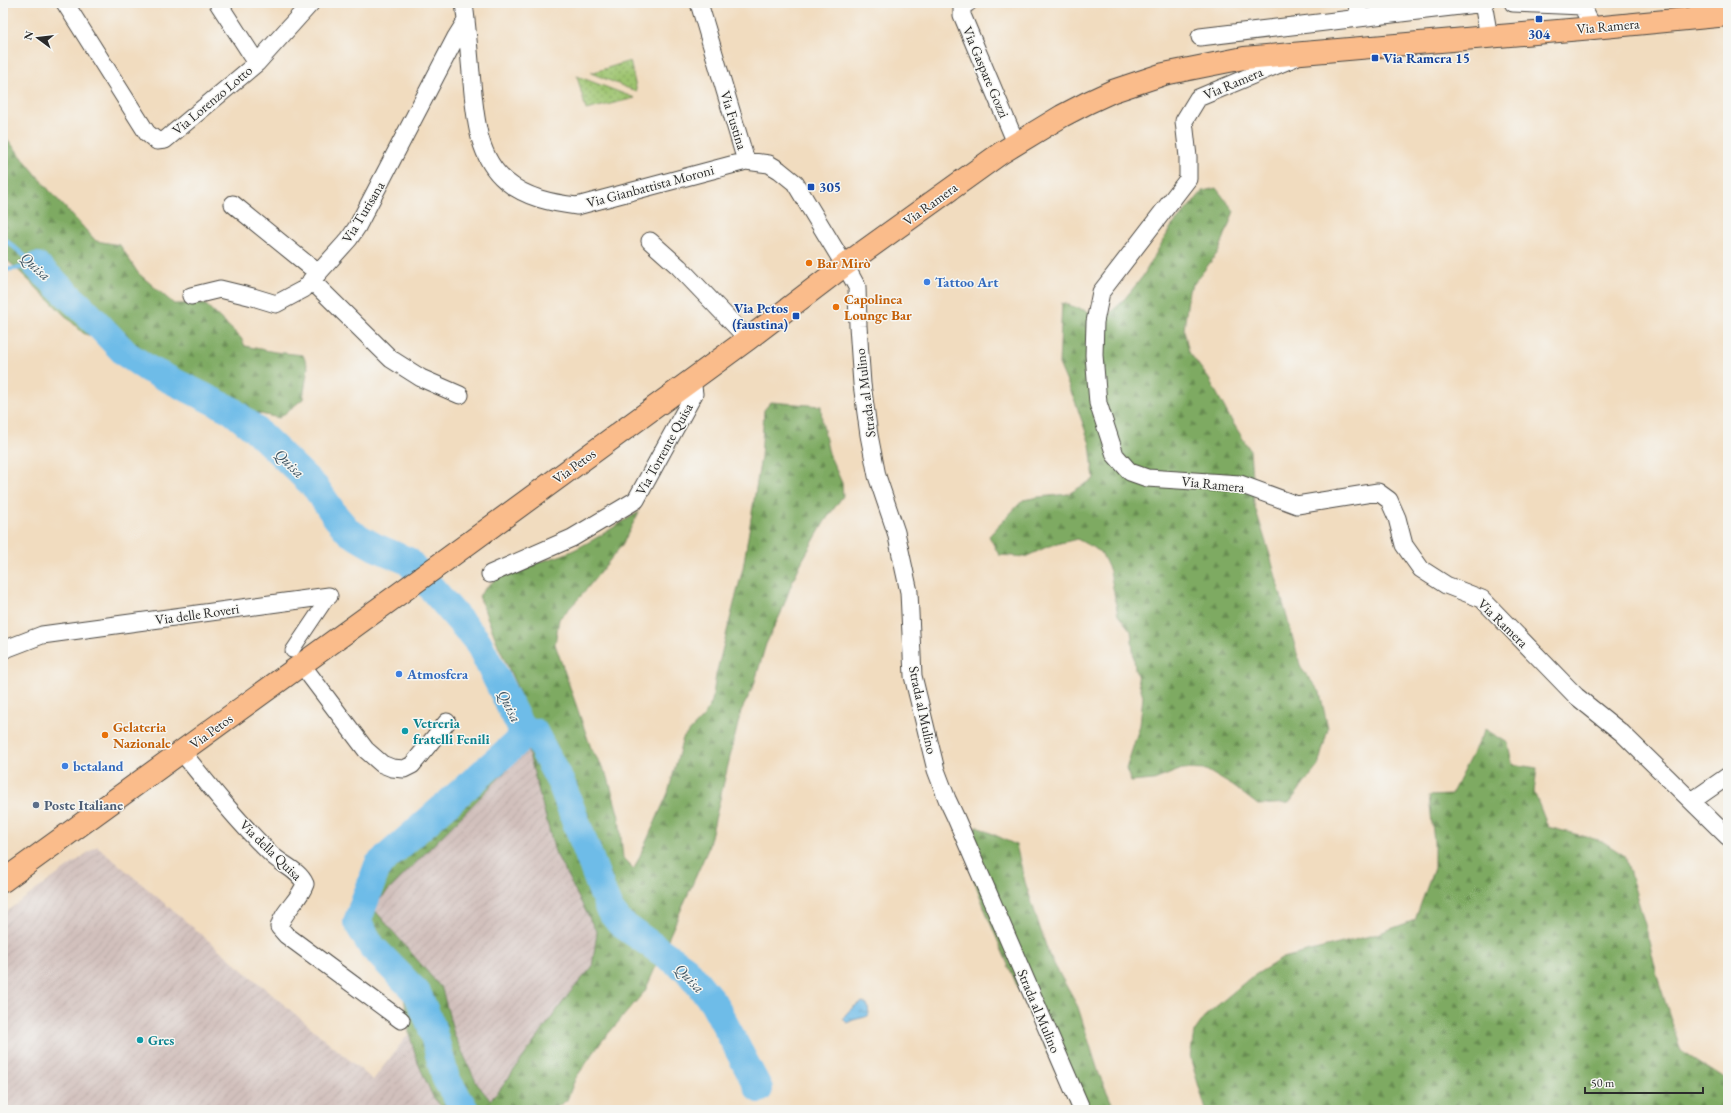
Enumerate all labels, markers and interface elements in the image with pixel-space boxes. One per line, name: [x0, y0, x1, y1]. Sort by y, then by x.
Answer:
marker: 304: [1534, 14, 1544, 24]
street label: Via Ramera: [1576, 14, 1641, 38]
north arrow: [18, 18, 58, 58]
street label: Via Gaspare Gozzi: [959, 24, 1014, 121]
place label: 304: [1528, 25, 1551, 43]
text: N: [20, 29, 36, 42]
place label: Via Ramera 15: [1383, 49, 1470, 67]
marker: Via Ramera 15: [1370, 53, 1380, 63]
street label: Via Lorenzo Lotto: [168, 61, 256, 139]
street label: Via Ramera: [1200, 62, 1266, 104]
street label: Via Fustina: [717, 88, 752, 152]
street label: Via Gianbattista Moroni: [584, 160, 716, 212]
street label: Via Turisana: [338, 177, 389, 246]
place label: 305: [819, 178, 841, 196]
street label: Via Ramera: [899, 178, 961, 230]
marker: 305: [806, 182, 816, 192]
water label: Quisa: [17, 248, 55, 284]
place label: Bar Mirò: [817, 254, 871, 272]
marker: Bar Mirò: [804, 258, 814, 268]
place label: Tattoo Art: [935, 273, 999, 291]
marker: Tattoo Art: [922, 277, 932, 287]
place label: Capolinea Lounge Bar: [844, 290, 912, 324]
place label: Via Petos (faustina): [732, 299, 788, 333]
marker: Capolinea Lounge Bar: [831, 302, 841, 312]
marker: Via Petos (faustina): [791, 311, 801, 321]
street label: Strada al Mulino: [851, 347, 879, 439]
street label: Via Torrente Quisa: [631, 400, 697, 498]
water label: Quisa: [271, 444, 309, 482]
street label: Via Petos: [549, 444, 600, 488]
street label: Via Ramera: [1181, 472, 1246, 496]
street label: Via Ramera: [1474, 595, 1532, 652]
street label: Via delle Roveri: [154, 599, 241, 629]
street label: Strada al Mulino: [905, 664, 941, 756]
place label: Atmosfera: [406, 665, 469, 683]
marker: Atmosfera: [394, 669, 404, 679]
water label: Quisa: [494, 687, 526, 725]
street label: Via Petos: [186, 709, 237, 753]
place label: Vetreria fratelli Fenili: [413, 714, 490, 748]
place label: Gelateria Nazionale: [113, 718, 171, 752]
marker: Vetreria fratelli Fenili: [400, 726, 410, 736]
marker: Gelateria Nazionale: [100, 730, 110, 740]
place label: betaland: [73, 757, 124, 775]
marker: betaland: [60, 761, 70, 771]
place label: Poste Italiane: [44, 796, 123, 814]
marker: Poste Italiane: [31, 800, 41, 810]
street label: Via della Quisa: [236, 816, 306, 885]
water label: Quisa: [671, 959, 709, 997]
street label: Strada al Mulino: [1013, 966, 1065, 1056]
place label: Gres: [148, 1031, 174, 1049]
marker: Gres: [135, 1035, 145, 1045]
scale bar: [1585, 1069, 1703, 1095]
text: 50 m: [1591, 1075, 1615, 1091]

